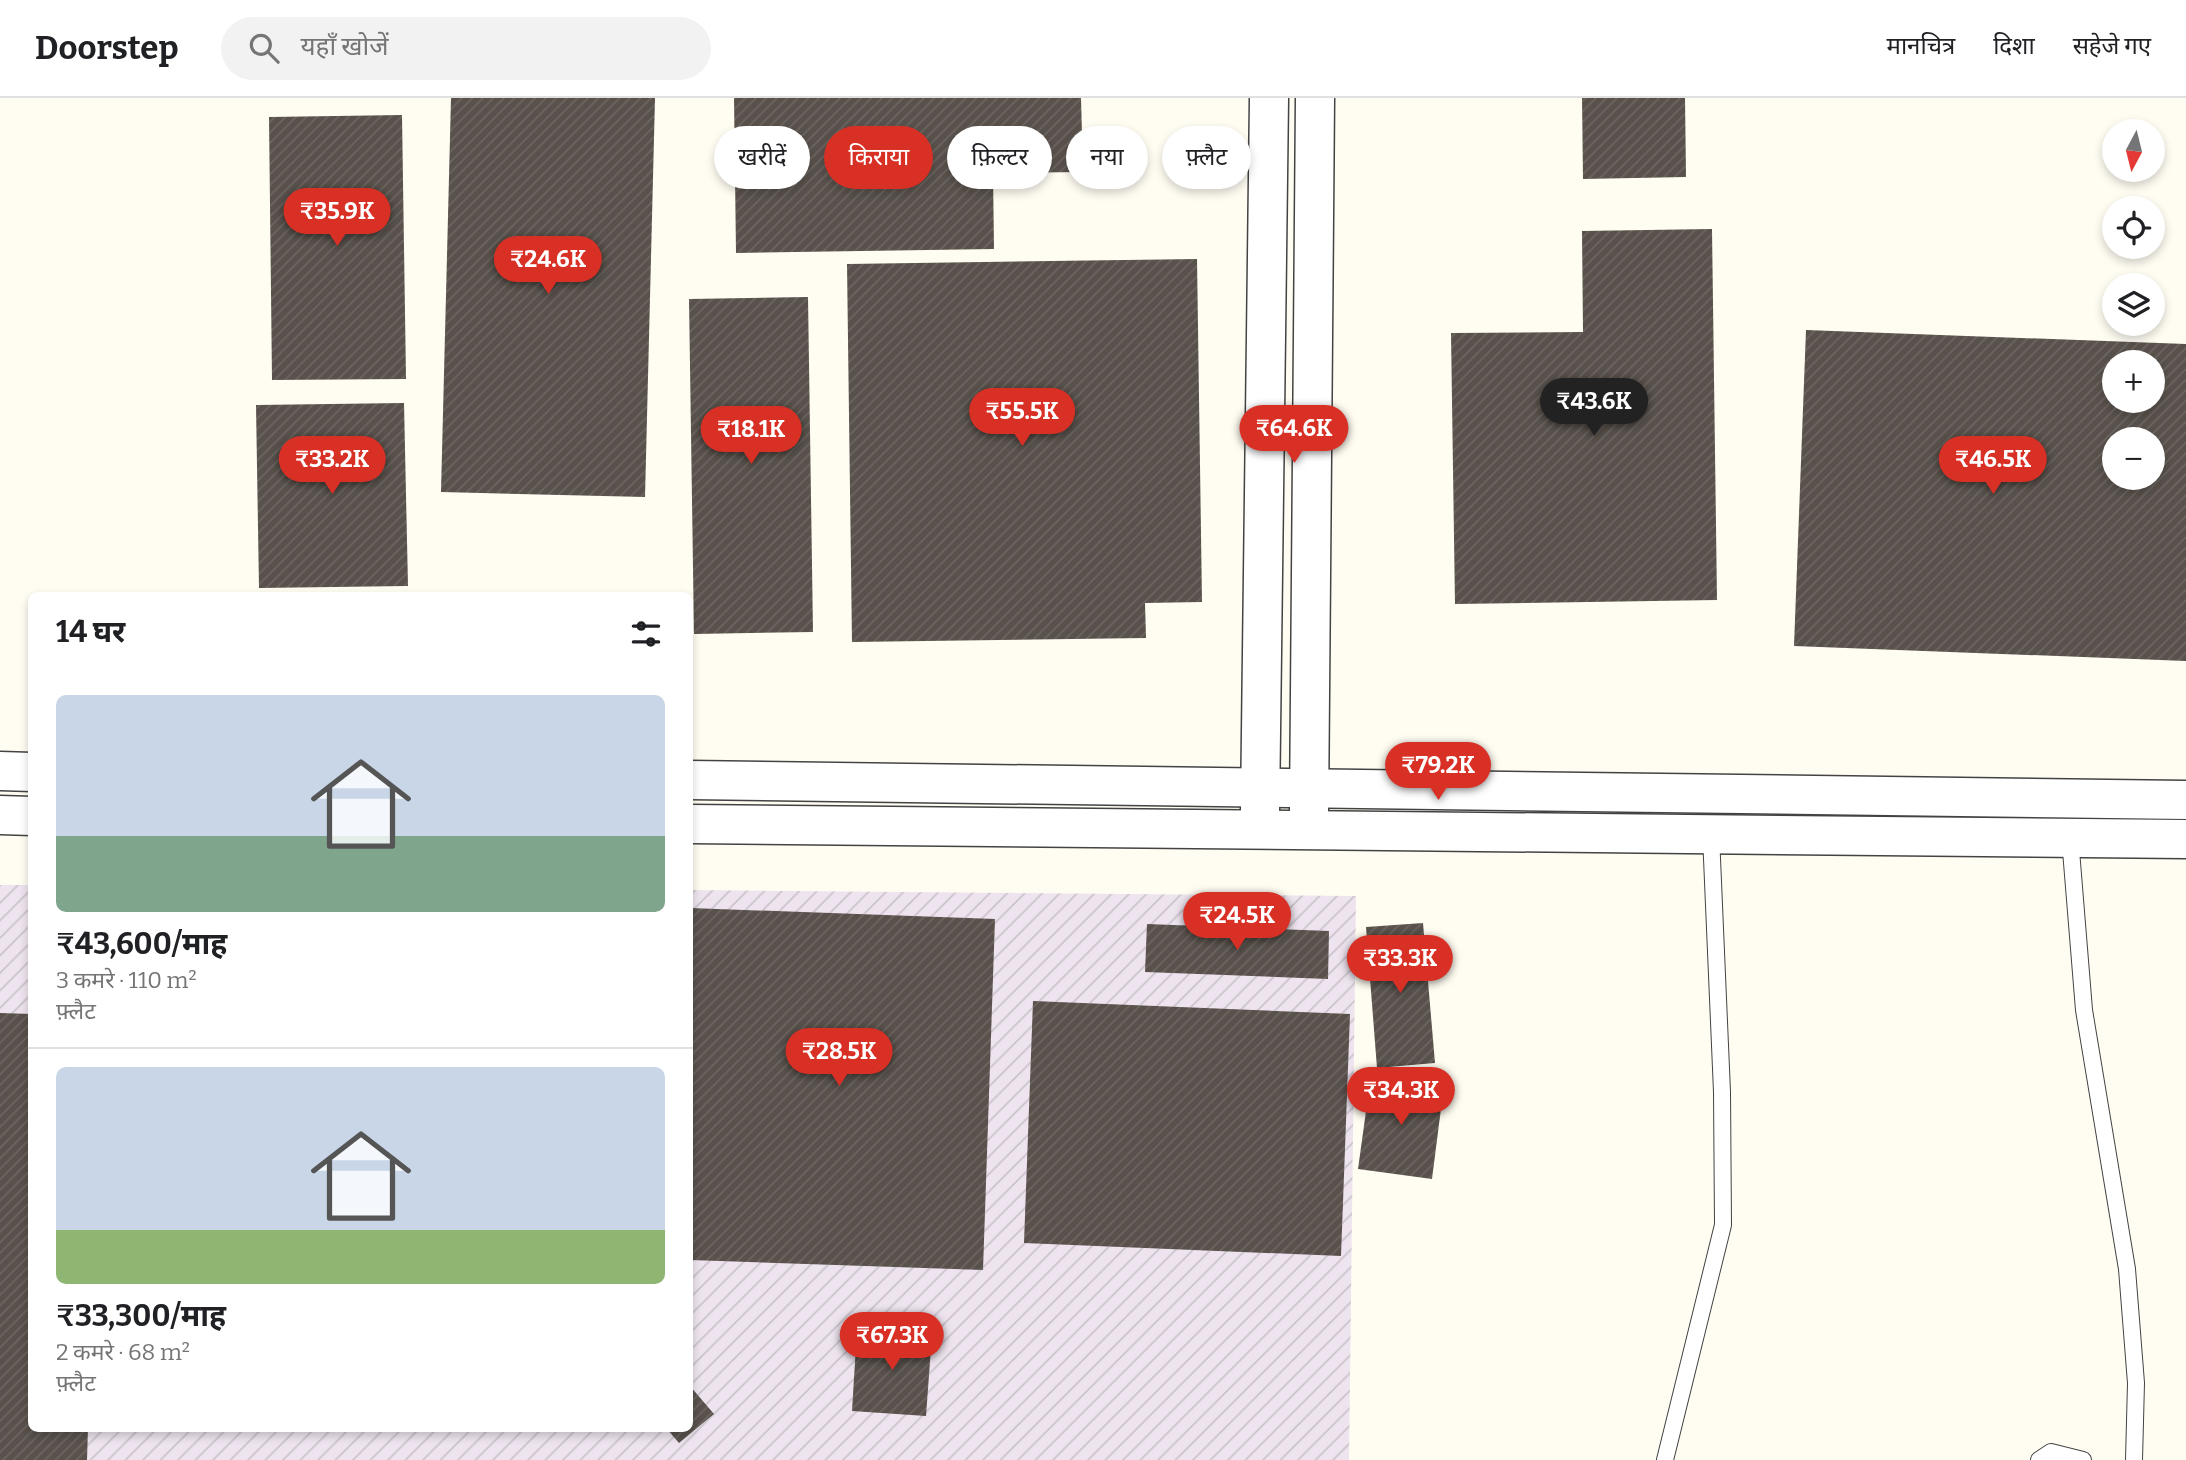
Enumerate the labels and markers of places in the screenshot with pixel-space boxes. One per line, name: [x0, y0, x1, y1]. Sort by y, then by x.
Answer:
pin: ₹35.9K: [280, 188, 394, 248]
pin: ₹24.6K: [491, 236, 605, 296]
pin: ₹43.6K: [1537, 378, 1651, 438]
pin: ₹55.5K: [965, 388, 1079, 448]
pin: ₹18.1K: [694, 406, 808, 466]
pin: ₹64.6K: [1237, 406, 1351, 465]
pin: ₹33.2K: [275, 436, 389, 496]
pin: ₹46.5K: [1936, 436, 2050, 496]
pin: ₹79.2K: [1381, 742, 1495, 802]
pin: ₹24.5K: [1180, 892, 1294, 952]
pin: ₹33.3K: [1343, 936, 1457, 995]
pin: ₹28.5K: [782, 1028, 896, 1088]
pin: ₹34.3K: [1344, 1068, 1458, 1127]
pin: ₹67.3K: [835, 1312, 949, 1372]

